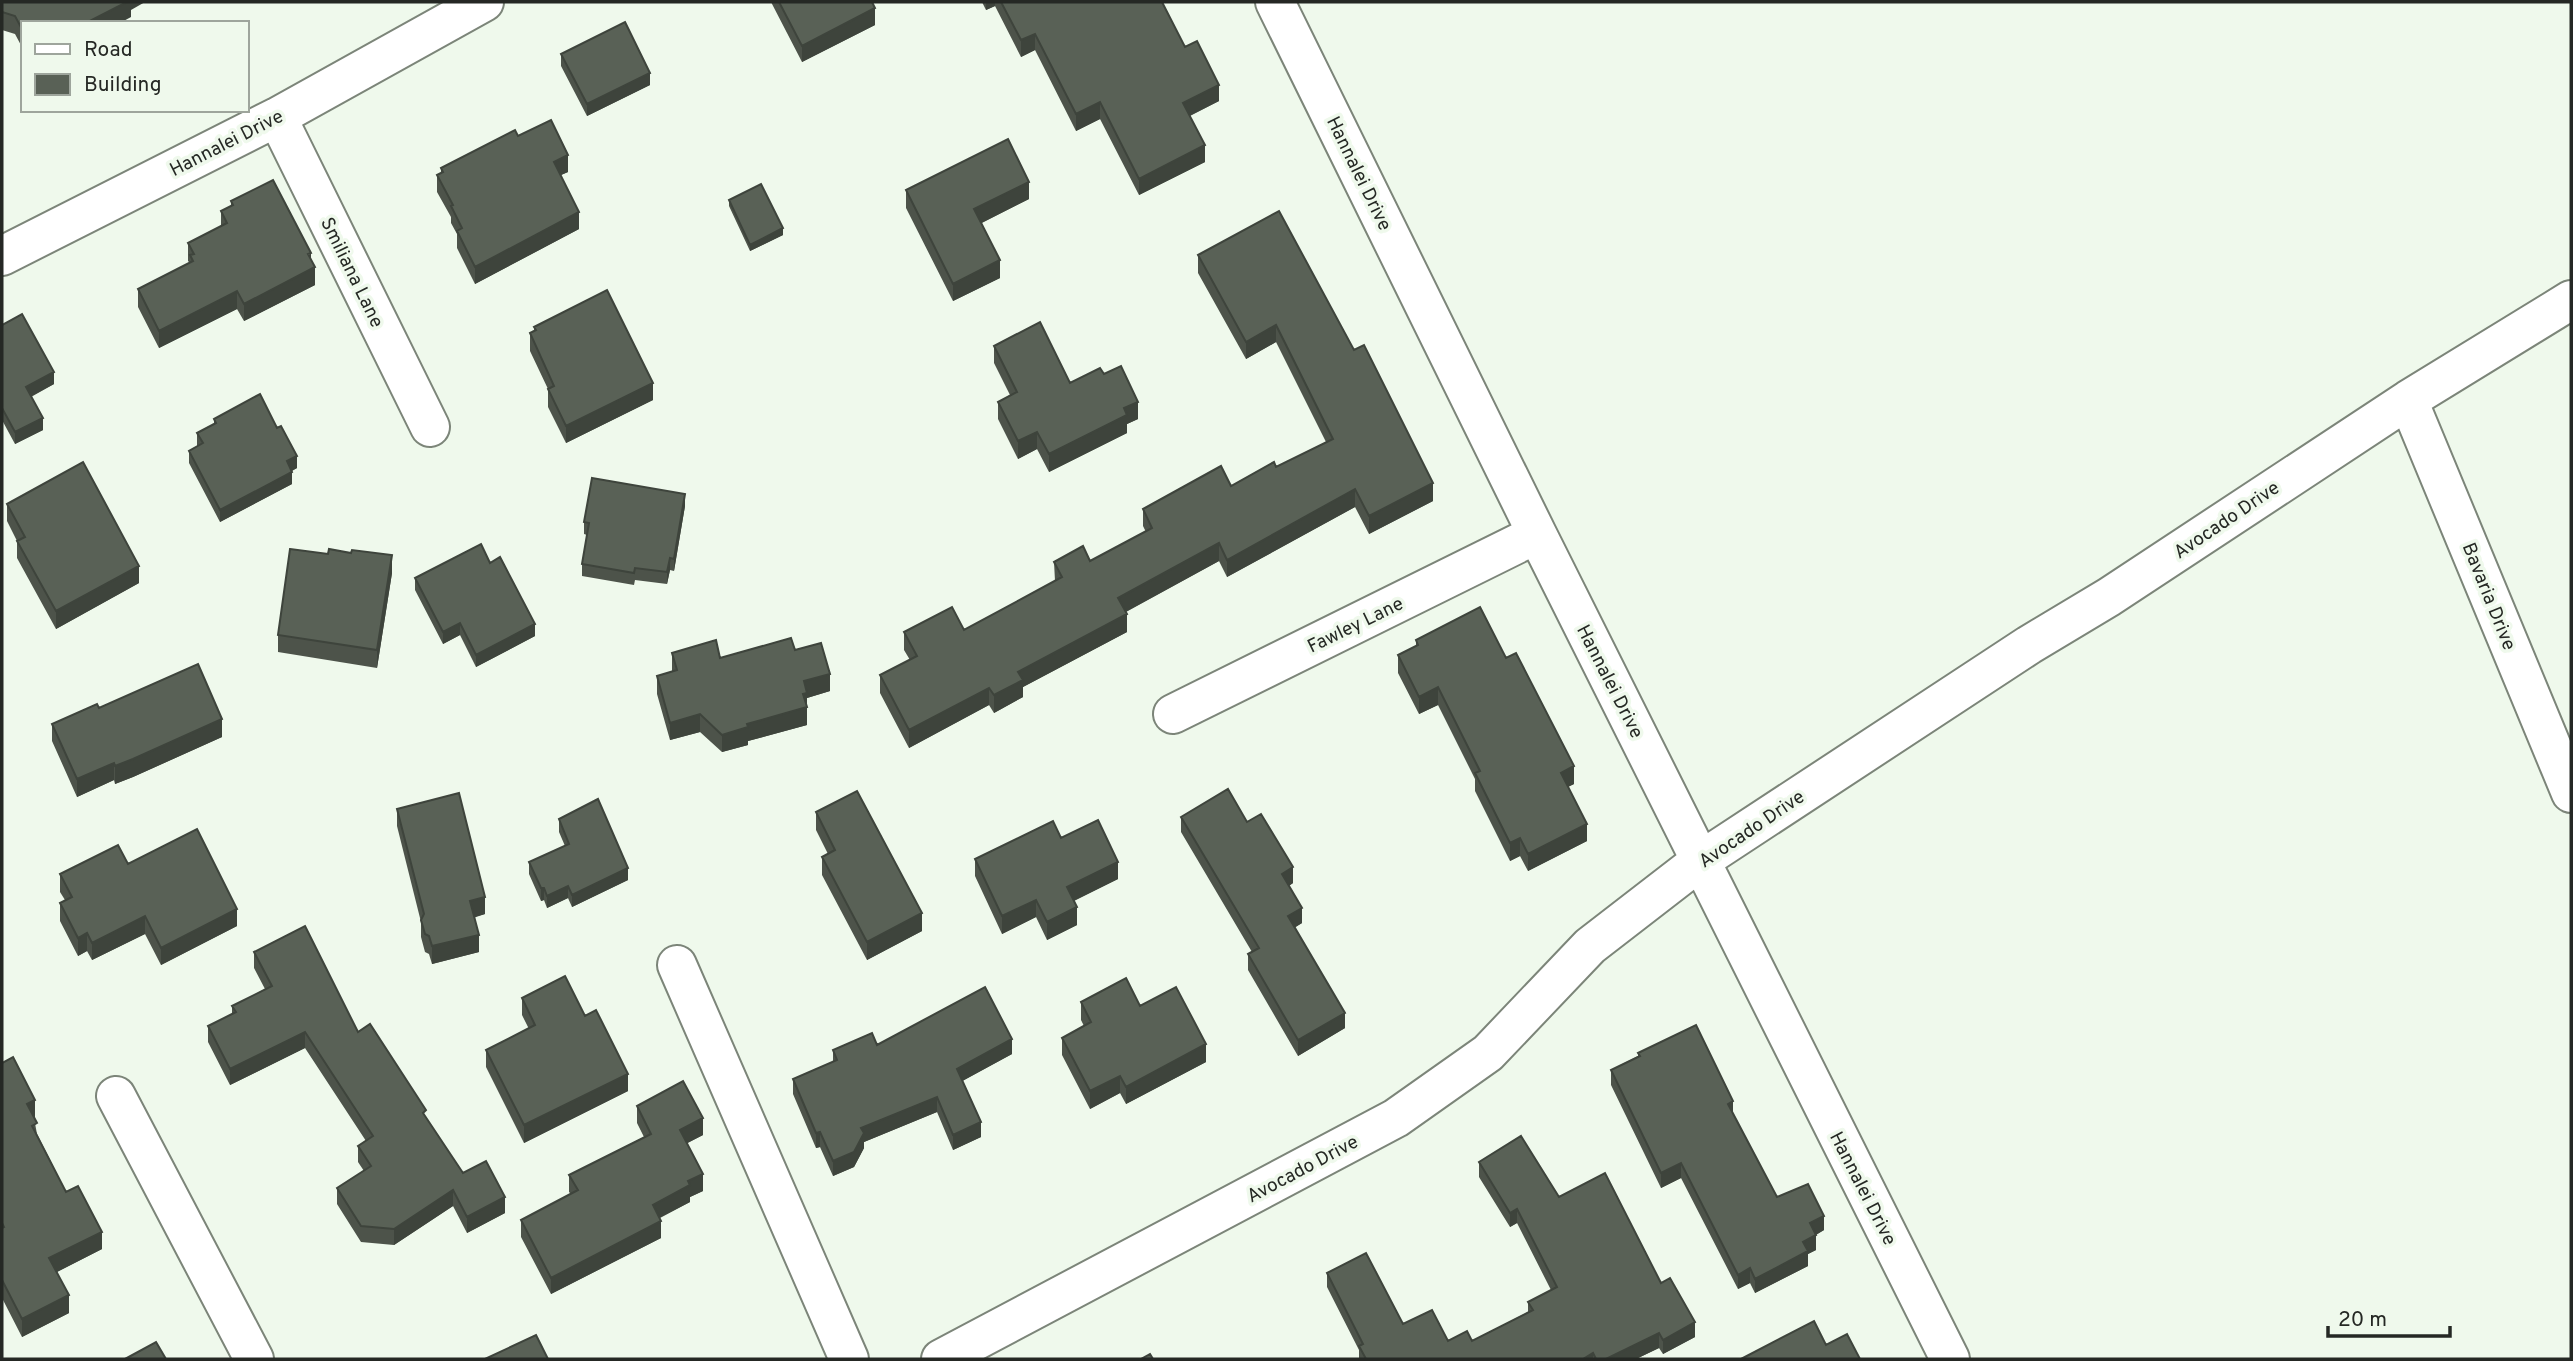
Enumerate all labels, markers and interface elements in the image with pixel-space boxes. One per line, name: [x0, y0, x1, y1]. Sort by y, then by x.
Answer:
legend: [21, 21, 248, 112]
text: Road: [84, 37, 133, 64]
text: Building: [84, 72, 162, 99]
street label: Hannalei Drive: [166, 105, 288, 183]
street label: Hannalei Drive: [1320, 113, 1396, 235]
street label: Smiliana Lane: [314, 214, 388, 332]
street label: Avocado Drive: [2169, 476, 2285, 565]
street label: Bavaria Drive: [2456, 540, 2521, 654]
street label: Fawley Lane: [1304, 592, 1408, 659]
street label: Hannalei Drive: [1570, 621, 1648, 743]
street label: Avocado Drive: [1694, 785, 1810, 874]
street label: Hannalei Drive: [1823, 1128, 1901, 1250]
street label: Avocado Drive: [1243, 1130, 1363, 1209]
scale bar: [2328, 1294, 2450, 1338]
text: 20 m: [2338, 1307, 2387, 1334]

